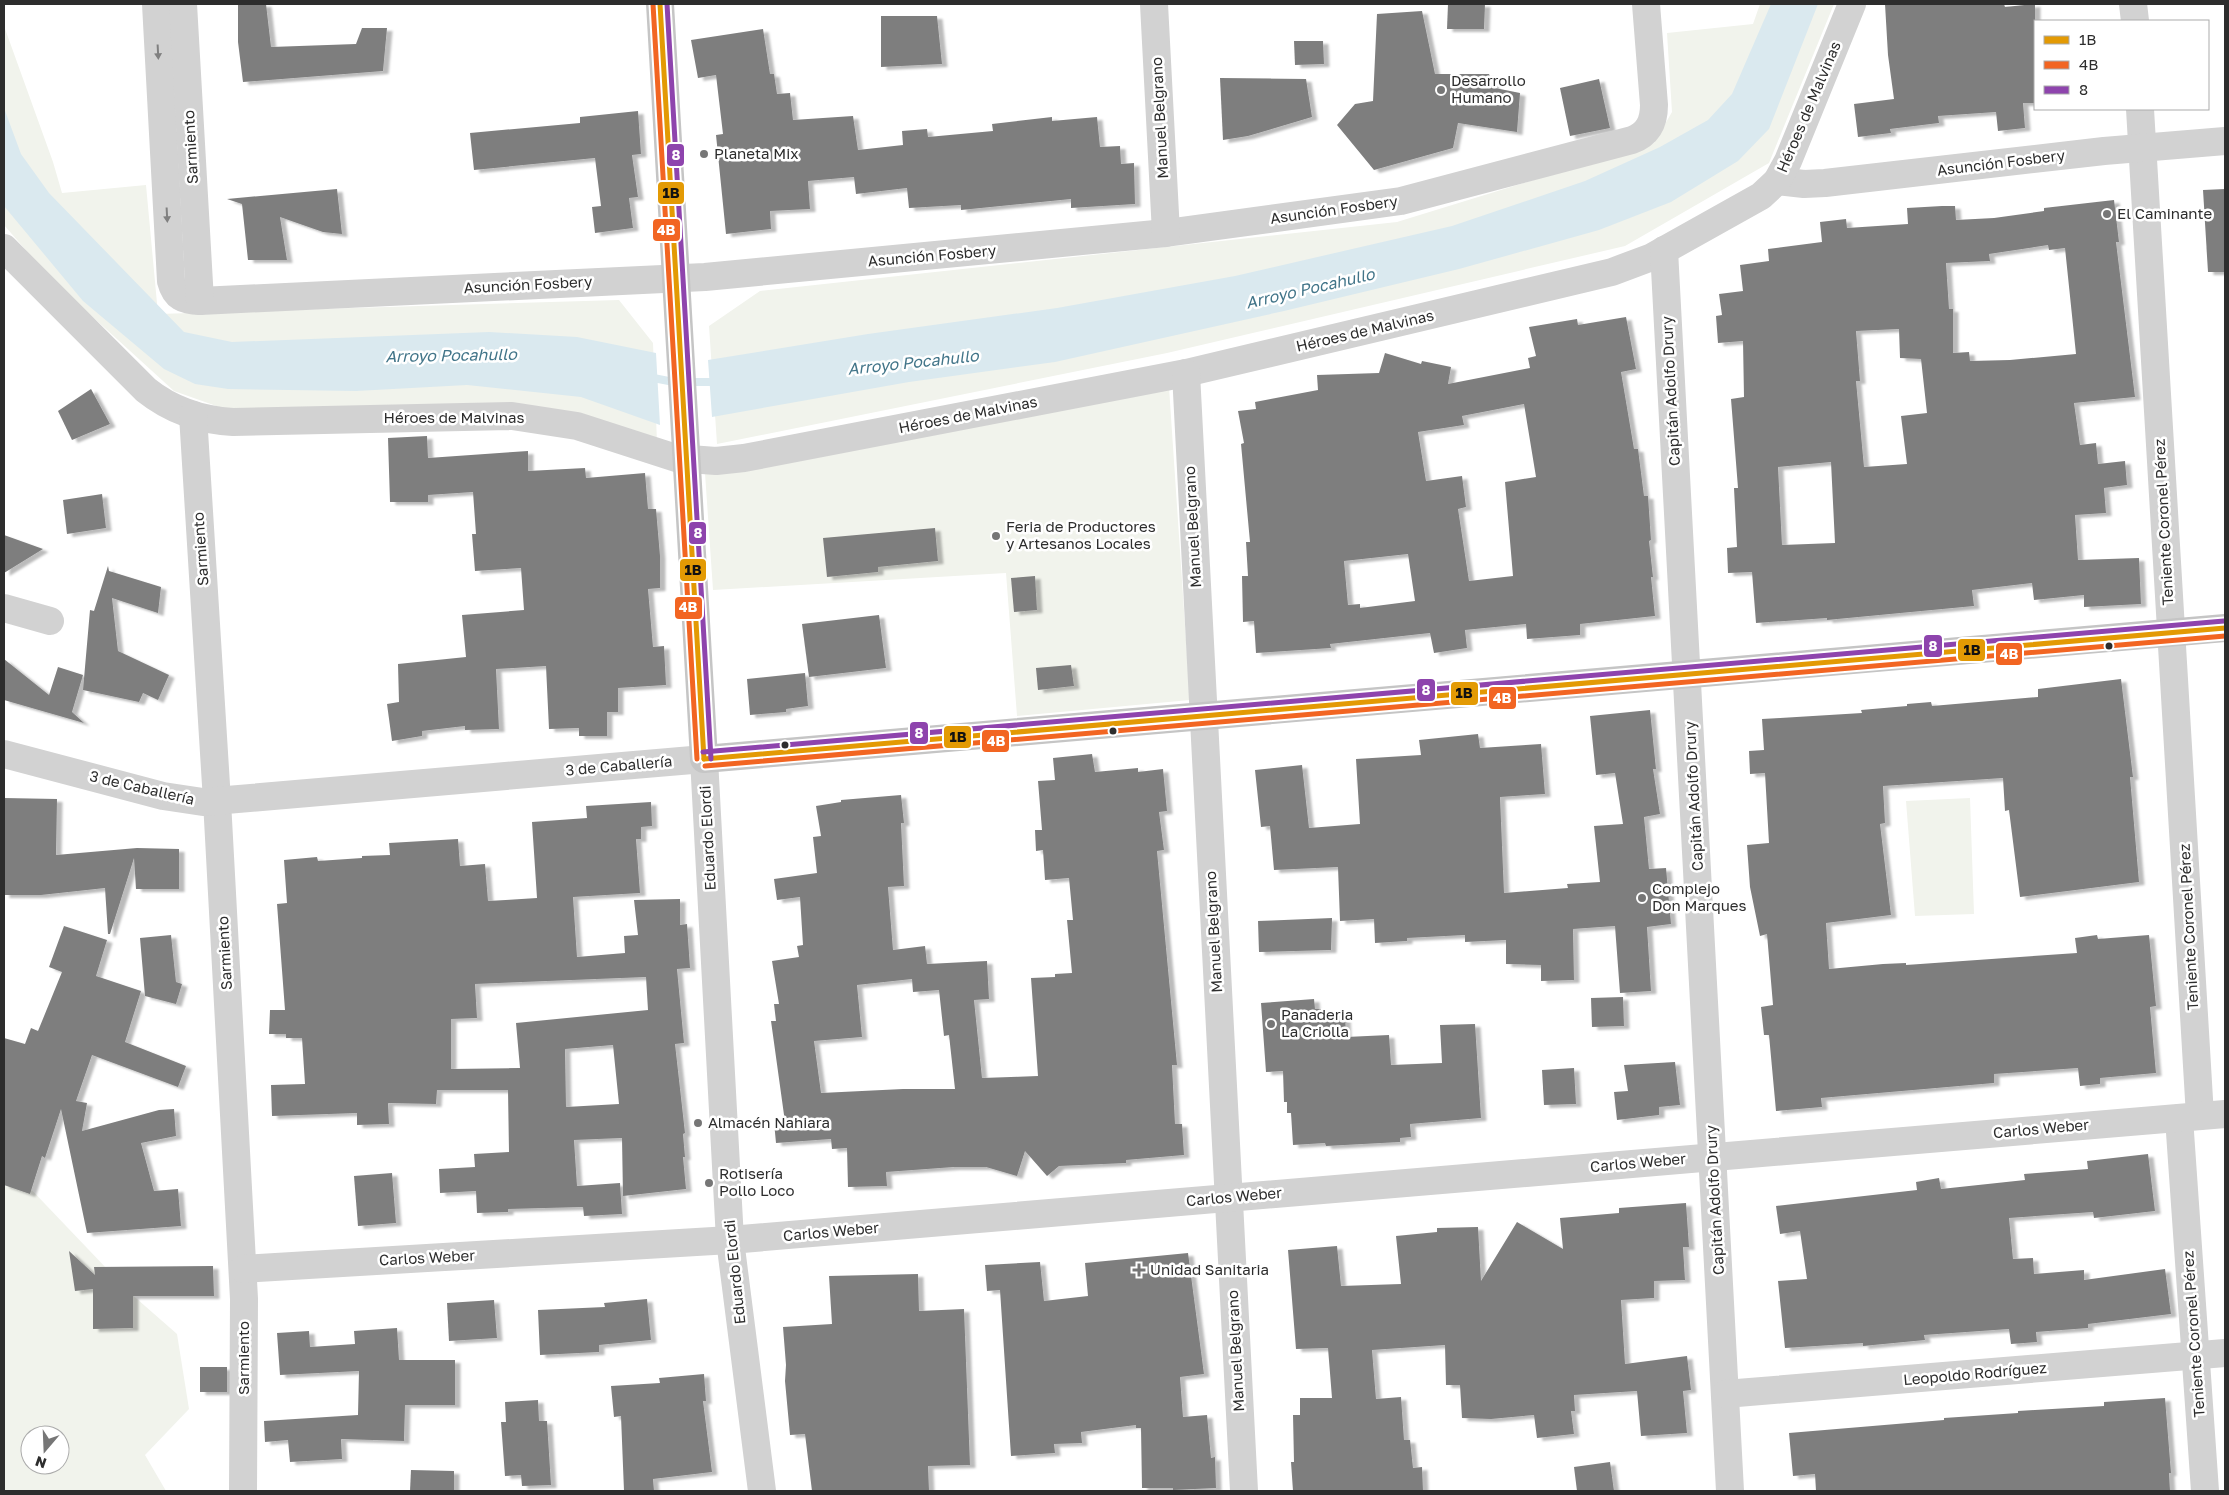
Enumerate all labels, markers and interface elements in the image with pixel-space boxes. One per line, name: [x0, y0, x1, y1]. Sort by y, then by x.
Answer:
legend: [2034, 20, 2209, 110]
text: 1B: [2079, 30, 2096, 48]
street label: Héroes de Malvinas: [1772, 38, 1844, 175]
one-way arrow: [155, 45, 163, 61]
text: 4B: [2079, 55, 2098, 73]
street label: Manuel Belgrano: [1147, 57, 1171, 179]
place label: Desarrollo Humano: [1451, 71, 1526, 106]
text: 8: [2079, 80, 2088, 98]
marker: Desarrollo Humano: [1435, 84, 1447, 96]
street label: Sarmiento: [179, 110, 201, 184]
line badge: 8: [666, 143, 685, 167]
place label: Planeta Mix: [714, 144, 798, 162]
street label: Asunción Fosbery: [1936, 145, 2066, 179]
text: 8: [672, 146, 681, 163]
marker: Planeta Mix: [698, 148, 710, 160]
line badge: 1B: [657, 181, 685, 205]
text: 1B: [662, 184, 680, 201]
street label: Asunción Fosbery: [1269, 191, 1399, 227]
place label: El Caminante: [2117, 204, 2212, 222]
one-way arrow: [164, 207, 172, 223]
marker: El Caminante: [2101, 208, 2113, 220]
line badge: 4B: [652, 218, 681, 242]
text: 4B: [657, 221, 675, 238]
street label: Asunción Fosbery: [867, 240, 997, 270]
water label: Arroyo Pocahullo: [1244, 263, 1378, 313]
street label: Asunción Fosbery: [463, 272, 593, 296]
street label: Héroes de Malvinas: [1294, 305, 1435, 355]
street label: Capitán Adolfo Drury: [1657, 315, 1683, 467]
water label: Arroyo Pocahullo: [385, 344, 518, 366]
water label: Arroyo Pocahullo: [847, 345, 981, 379]
street label: Héroes de Malvinas: [897, 392, 1039, 436]
street label: Héroes de Malvinas: [384, 408, 524, 426]
street label: Teniente Coronel Pérez: [2150, 438, 2176, 606]
street label: Manuel Belgrano: [1180, 466, 1204, 588]
street label: Sarmiento: [188, 512, 212, 587]
place label: Feria de Productores y Artesanos Locales: [1006, 517, 1156, 552]
line badge: 8: [688, 521, 707, 545]
text: 8: [694, 524, 703, 541]
marker: Feria de Productores y Artesanos Locales: [990, 530, 1002, 542]
line badge: 1B: [679, 558, 707, 582]
text: 1B: [684, 561, 702, 578]
line badge: 4B: [674, 596, 703, 620]
text: 4B: [679, 598, 697, 615]
line badge: 8: [1923, 634, 1943, 658]
text: 8: [1929, 637, 1938, 654]
line badge: 1B: [1957, 638, 1986, 662]
text: 1B: [1963, 641, 1981, 658]
unlabelled marker: [2104, 641, 2114, 651]
line badge: 4B: [1995, 642, 2023, 666]
text: 4B: [2000, 645, 2018, 662]
line badge: 8: [1416, 678, 1436, 702]
text: 8: [1422, 681, 1431, 698]
line badge: 1B: [1450, 681, 1479, 706]
text: 1B: [1455, 684, 1473, 701]
line badge: 4B: [1488, 686, 1517, 710]
text: 4B: [1493, 689, 1511, 706]
street label: Capitán Adolfo Drury: [1680, 720, 1706, 872]
line badge: 8: [909, 721, 929, 745]
text: 8: [915, 724, 924, 741]
line badge: 1B: [943, 725, 972, 749]
unlabelled marker: [1108, 726, 1118, 736]
text: 1B: [949, 728, 967, 745]
line badge: 4B: [981, 729, 1010, 753]
text: 4B: [987, 732, 1005, 749]
unlabelled marker: [780, 740, 790, 750]
street label: 3 de Caballería: [565, 751, 673, 779]
street label: 3 de Caballería: [88, 766, 196, 808]
street label: Eduardo Elordi: [695, 785, 719, 891]
street label: Teniente Coronel Pérez: [2175, 843, 2201, 1011]
street label: Manuel Belgrano: [1201, 871, 1225, 993]
place label: Complejo Don Marques: [1652, 879, 1747, 914]
marker: Complejo Don Marques: [1636, 892, 1648, 904]
street label: Sarmiento: [213, 916, 235, 990]
place label: Panaderia La Criolla: [1281, 1005, 1353, 1040]
marker: Panaderia La Criolla: [1265, 1018, 1277, 1030]
place label: Almacén Nahiara: [708, 1113, 830, 1131]
street label: Carlos Weber: [1992, 1115, 2090, 1141]
marker: Almacén Nahiara: [692, 1117, 704, 1129]
street label: Capitán Adolfo Drury: [1701, 1124, 1727, 1276]
street label: Carlos Weber: [1589, 1149, 1687, 1175]
place label: Rotisería Pollo Loco: [719, 1164, 794, 1199]
marker: Rotisería Pollo Loco: [703, 1177, 715, 1189]
street label: Carlos Weber: [1185, 1183, 1283, 1209]
street label: Carlos Weber: [782, 1218, 880, 1244]
street label: Eduardo Elordi: [720, 1219, 748, 1325]
street label: Carlos Weber: [378, 1245, 476, 1269]
street label: Teniente Coronel Pérez: [2178, 1250, 2208, 1418]
place label: Unidad Sanitaria: [1150, 1260, 1269, 1278]
marker: Unidad Sanitaria: [1132, 1263, 1146, 1277]
street label: Manuel Belgrano: [1223, 1290, 1247, 1412]
street label: Sarmiento: [234, 1321, 252, 1395]
street label: Leopoldo Rodríguez: [1903, 1358, 2048, 1388]
north arrow: [20, 1425, 70, 1475]
text: N: [33, 1453, 48, 1473]

